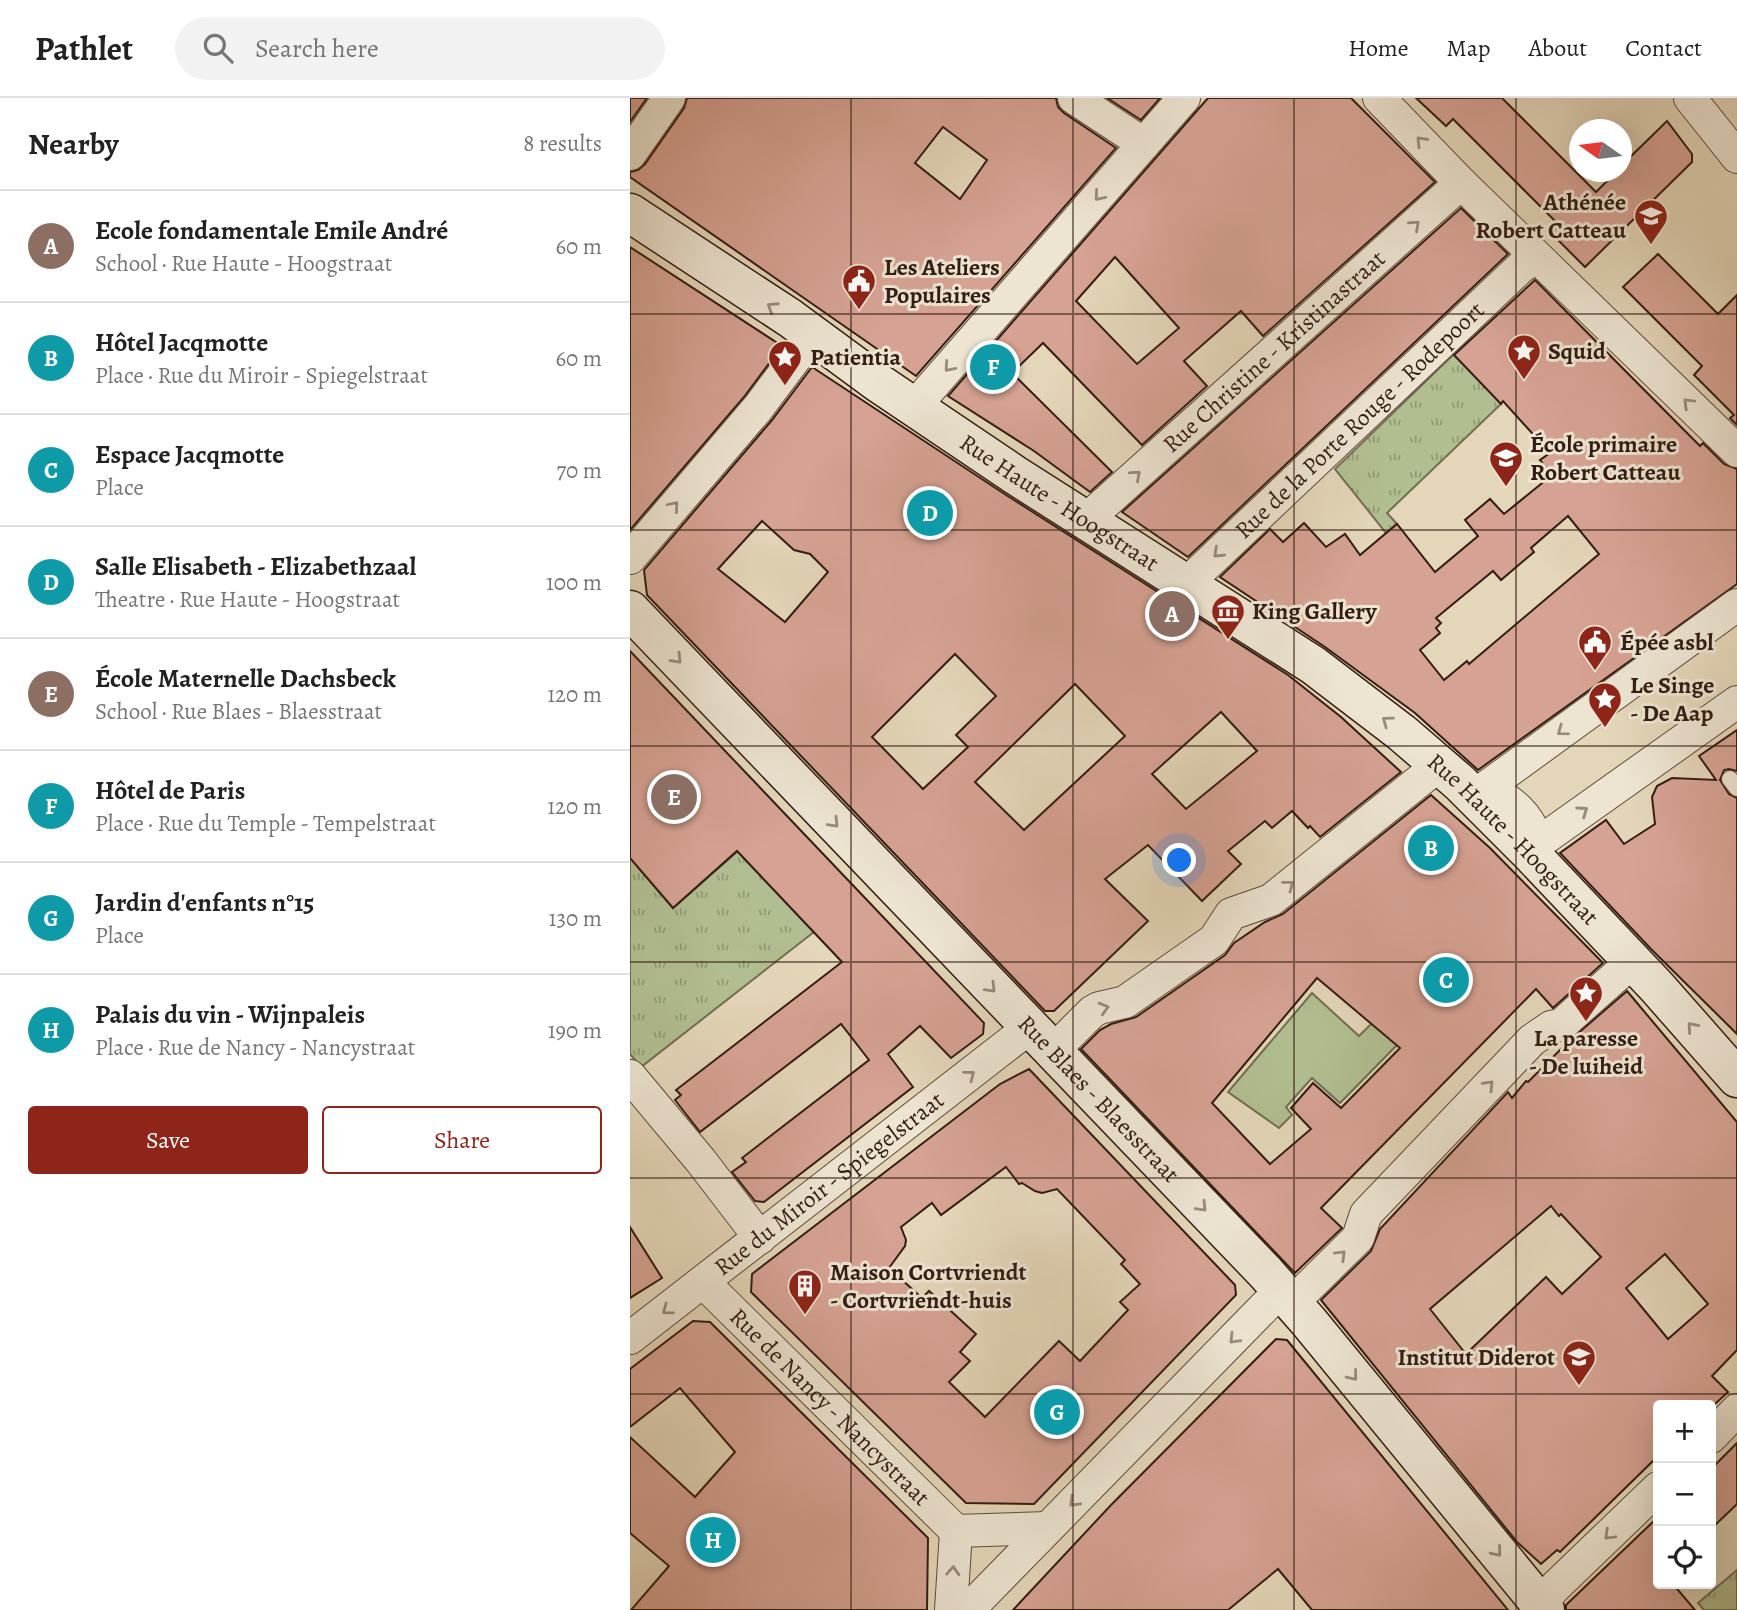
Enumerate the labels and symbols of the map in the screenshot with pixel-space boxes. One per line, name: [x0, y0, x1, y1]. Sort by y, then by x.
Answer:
north arrow: [1569, 119, 1632, 182]
one-way arrow: [1416, 136, 1429, 149]
place label: Athénée Robert Catteau: [1475, 186, 1627, 246]
one-way arrow: [1095, 187, 1107, 200]
school or university icon: Athénée Robert Catteau: [1632, 197, 1670, 246]
one-way arrow: [1407, 221, 1420, 233]
street label: Rue Christine - Kristinastraat: [1156, 243, 1392, 460]
place label: Les Ateliers Populaires: [884, 251, 1000, 311]
public building icon: Les Ateliers Populaires: [840, 262, 878, 311]
street label: Rue de la Porte Rouge - Rodepoort: [1228, 294, 1491, 546]
one-way arrow: [767, 303, 780, 315]
place icon: Squid: [1505, 332, 1543, 381]
place label: Squid: [1548, 335, 1606, 367]
place icon: Patientia: [766, 338, 804, 387]
place label: Patientia: [810, 341, 901, 373]
pin: F: [970, 341, 1016, 393]
one-way arrow: [945, 359, 957, 372]
one-way arrow: [1683, 399, 1696, 412]
street label: Rue Haute - Hoogstraat: [954, 426, 1165, 579]
place label: École primaire Robert Catteau: [1530, 428, 1681, 488]
school or university icon: École primaire Robert Catteau: [1487, 439, 1525, 488]
one-way arrow: [1128, 471, 1141, 483]
pin: D: [907, 487, 953, 539]
one-way arrow: [666, 501, 678, 514]
one-way arrow: [1213, 545, 1226, 558]
pin: A: [1149, 588, 1195, 640]
museum icon: King Gallery: [1209, 592, 1247, 641]
place label: King Gallery: [1252, 595, 1378, 627]
public building icon: Épée asbl: [1576, 623, 1614, 672]
place label: Épée asbl: [1620, 626, 1714, 658]
one-way arrow: [669, 651, 682, 664]
place label: Le Singe - De Aap: [1630, 669, 1714, 729]
place icon: Le Singe - De Aap: [1586, 680, 1624, 729]
one-way arrow: [1382, 717, 1395, 730]
one-way arrow: [1558, 723, 1570, 735]
street label: Rue Haute - Hoogstraat: [1421, 746, 1606, 932]
pin: E: [651, 771, 697, 823]
one-way arrow: [1575, 807, 1588, 819]
one-way arrow: [826, 815, 839, 828]
pin: B: [1408, 822, 1454, 874]
your location: [1162, 843, 1196, 877]
one-way arrow: [1281, 881, 1294, 893]
pin: C: [1423, 954, 1469, 1006]
place icon: La paresse - De luiheid: [1567, 974, 1605, 1023]
one-way arrow: [983, 980, 996, 993]
one-way arrow: [1098, 1002, 1110, 1017]
street label: Rue Blaes - Blaesstraat: [1011, 1008, 1187, 1189]
place label: La paresse - De luiheid: [1529, 1022, 1643, 1082]
one-way arrow: [1688, 1022, 1700, 1035]
one-way arrow: [962, 1071, 975, 1084]
one-way arrow: [1480, 1080, 1493, 1093]
street label: Rue du Miroir - Spiegelstraat: [708, 1084, 951, 1283]
one-way arrow: [1193, 1198, 1206, 1211]
one-way arrow: [1332, 1250, 1345, 1263]
place label: Maison Cortvriendt - Cortvriendt-huis: [830, 1256, 1027, 1316]
building icon: Maison Cortvriendt - Cortvriendt-huis: [786, 1267, 824, 1316]
street label: Rue de Nancy - Nancystraat: [723, 1301, 937, 1513]
one-way arrow: [662, 1302, 674, 1315]
one-way arrow: [1229, 1331, 1242, 1344]
school or university icon: Institut Diderot: [1560, 1338, 1598, 1387]
place label: Institut Diderot: [1397, 1341, 1555, 1373]
one-way arrow: [1345, 1369, 1358, 1381]
pin: G: [1034, 1386, 1080, 1438]
one-way arrow: [1070, 1493, 1083, 1506]
pin: H: [690, 1514, 736, 1566]
one-way arrow: [1604, 1527, 1617, 1540]
one-way arrow: [1489, 1545, 1502, 1557]
one-way arrow: [946, 1565, 961, 1576]

